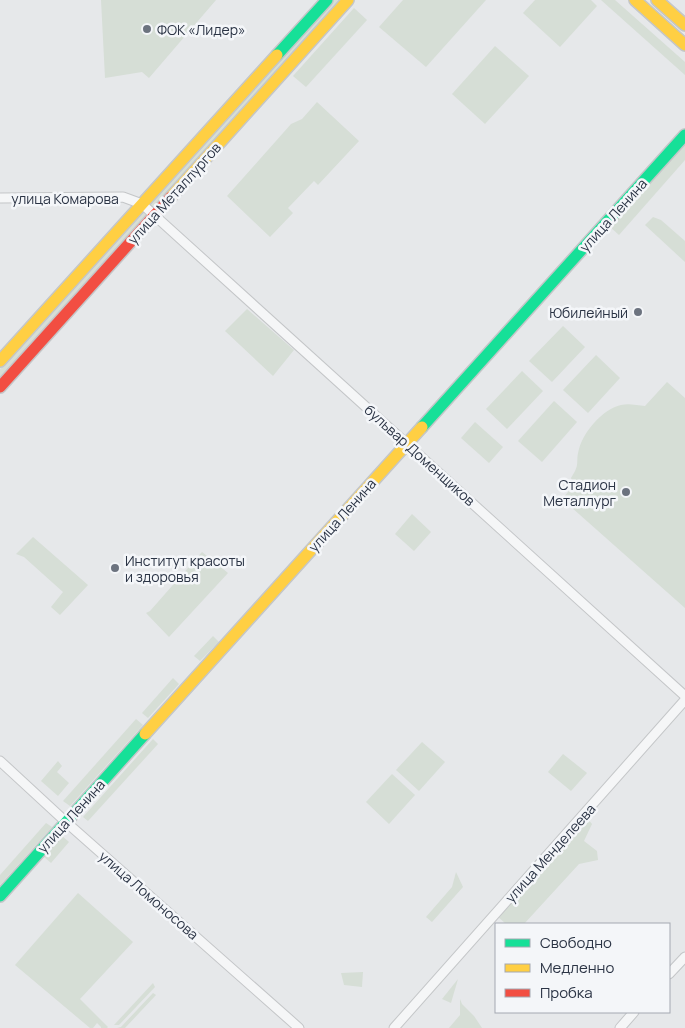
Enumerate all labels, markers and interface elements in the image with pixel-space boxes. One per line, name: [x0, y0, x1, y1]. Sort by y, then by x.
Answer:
place label: ФОК «Лидер»: [157, 20, 246, 39]
marker: ФОК «Лидер»: [141, 23, 153, 35]
street label: улица Металлургов: [123, 138, 225, 248]
street label: улица Ленина: [575, 174, 651, 256]
street label: улица Комарова: [11, 189, 119, 208]
place label: Юбилейный: [549, 303, 628, 322]
marker: Юбилейный: [632, 306, 644, 318]
street label: бульвар Доменщиков: [361, 400, 480, 510]
street label: улица Ленина: [304, 474, 380, 556]
place label: Стадион Металлург: [543, 475, 616, 510]
marker: Стадион Металлург: [620, 486, 632, 498]
place label: Институт красоты и здоровья: [125, 551, 245, 586]
marker: Институт красоты и здоровья: [109, 562, 121, 574]
street label: улица Ленина: [33, 775, 109, 857]
street label: улица Менделеева: [501, 800, 599, 906]
street label: улица Ломоносова: [95, 846, 203, 944]
legend: [495, 923, 670, 1013]
text: Свободно: [540, 932, 612, 953]
text: Медленно: [540, 957, 614, 978]
text: Пробка: [540, 982, 593, 1003]

